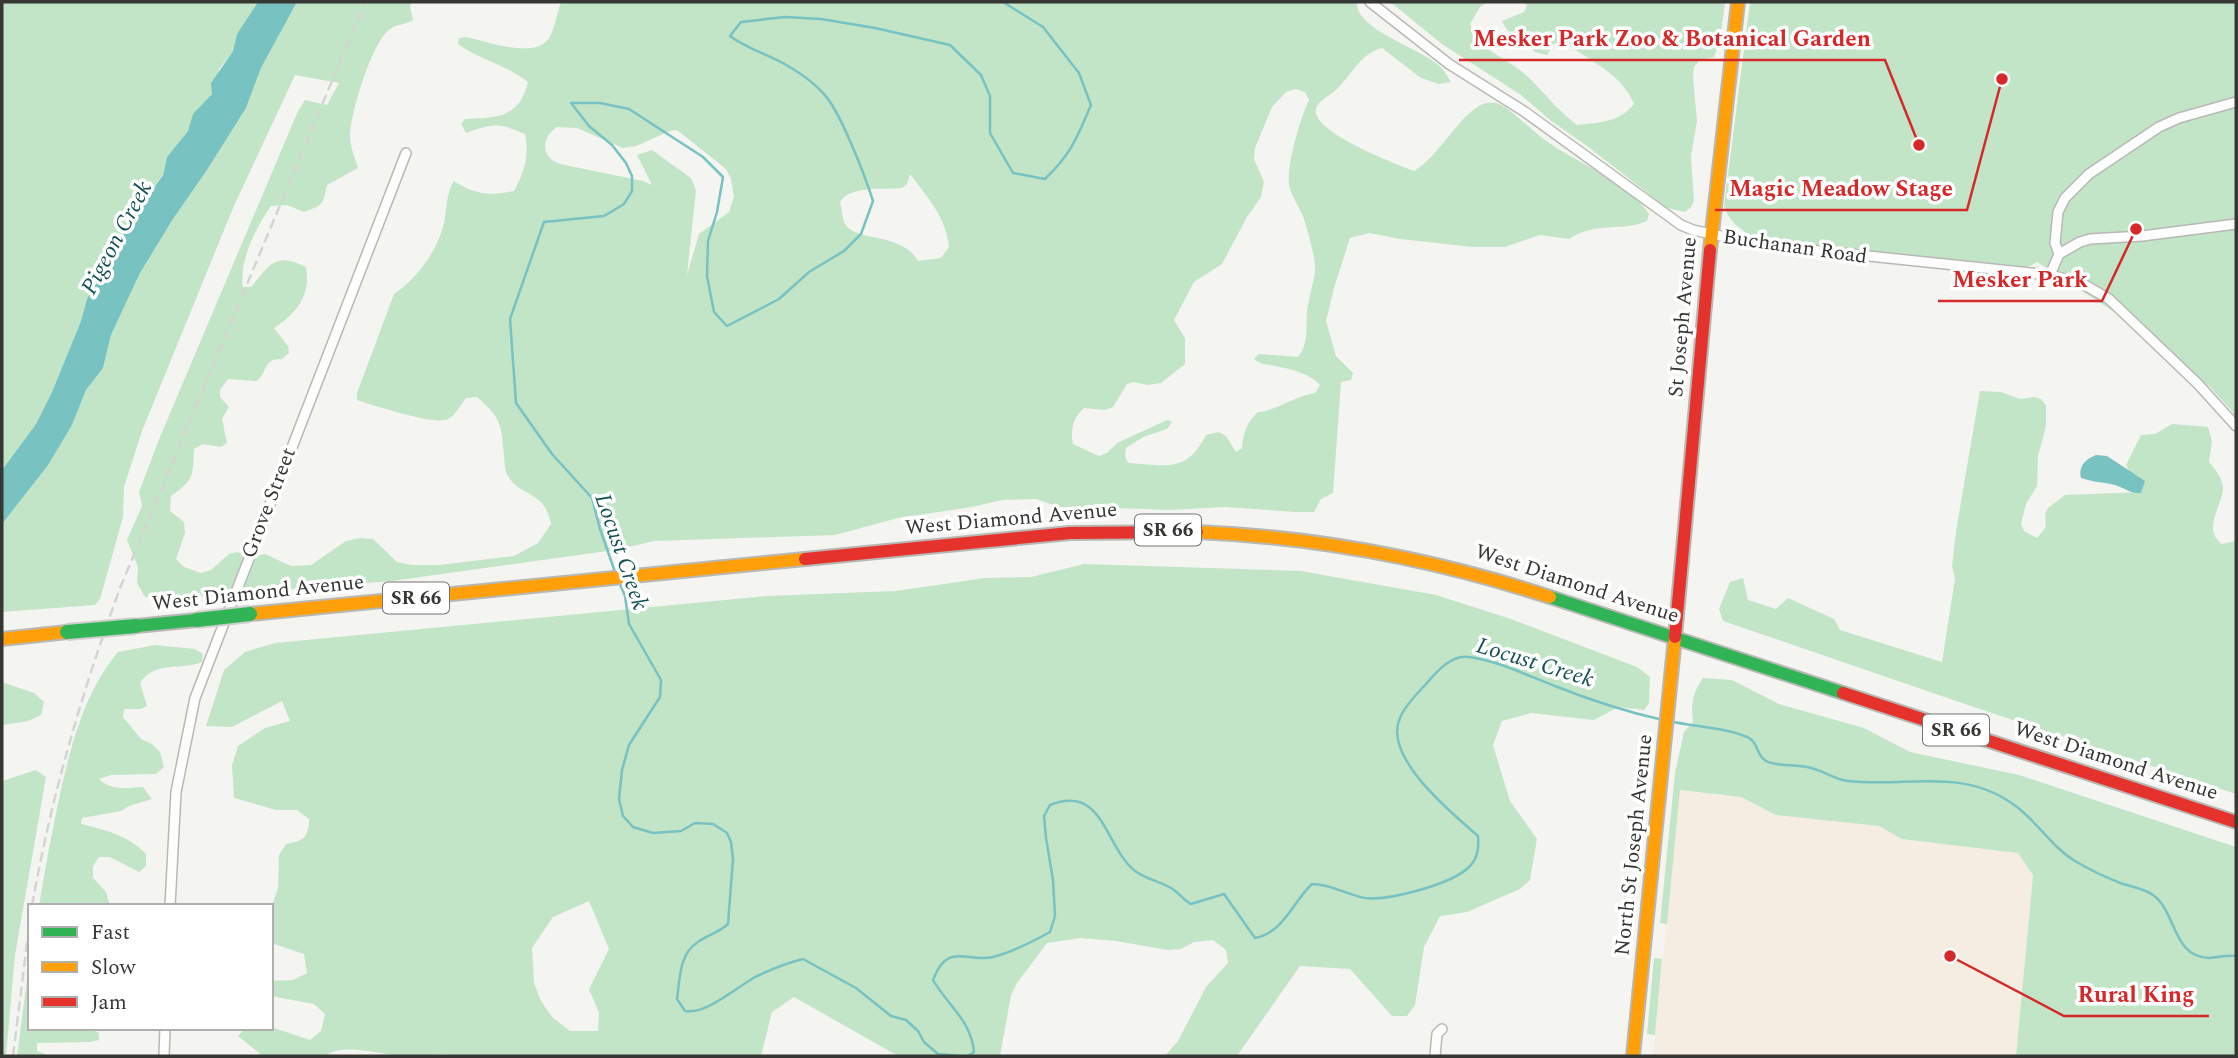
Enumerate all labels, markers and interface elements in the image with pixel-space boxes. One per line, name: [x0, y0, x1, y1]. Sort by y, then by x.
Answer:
callout: Mesker Park Zoo & Botanical Garden: [1459, 16, 1885, 60]
text: Mesker Park Zoo & Botanical Garden: [1473, 22, 1871, 57]
callout: Magic Meadow Stage: [1715, 166, 1967, 210]
text: Magic Meadow Stage: [1729, 172, 1953, 207]
water label: Pigeon Creek: [72, 175, 162, 301]
street label: Buchanan Road: [1721, 221, 1869, 273]
street label: St Joseph Avenue: [1660, 235, 1706, 399]
callout: Mesker Park: [1938, 257, 2102, 301]
text: Mesker Park: [1952, 263, 2088, 298]
street label: Grove Street: [233, 443, 305, 563]
water label: Locust Creek: [585, 489, 657, 615]
street label: West Diamond Avenue: [904, 494, 1118, 544]
road number: SR 66: [1135, 514, 1201, 545]
street label: West Diamond Avenue: [1471, 536, 1683, 632]
street label: West Diamond Avenue: [150, 566, 366, 620]
road number: SR 66: [383, 582, 449, 614]
water label: Locust Creek: [1472, 629, 1598, 698]
street label: West Diamond Avenue: [2010, 713, 2222, 809]
road number: SR 66: [1923, 715, 1989, 746]
street label: North St Joseph Avenue: [1606, 733, 1662, 957]
legend: [28, 904, 273, 1030]
text: Fast: [91, 917, 130, 949]
text: Slow: [91, 952, 137, 984]
callout: Rural King: [2064, 972, 2209, 1016]
text: Rural King: [2078, 978, 2194, 1013]
text: Jam: [91, 987, 127, 1019]

